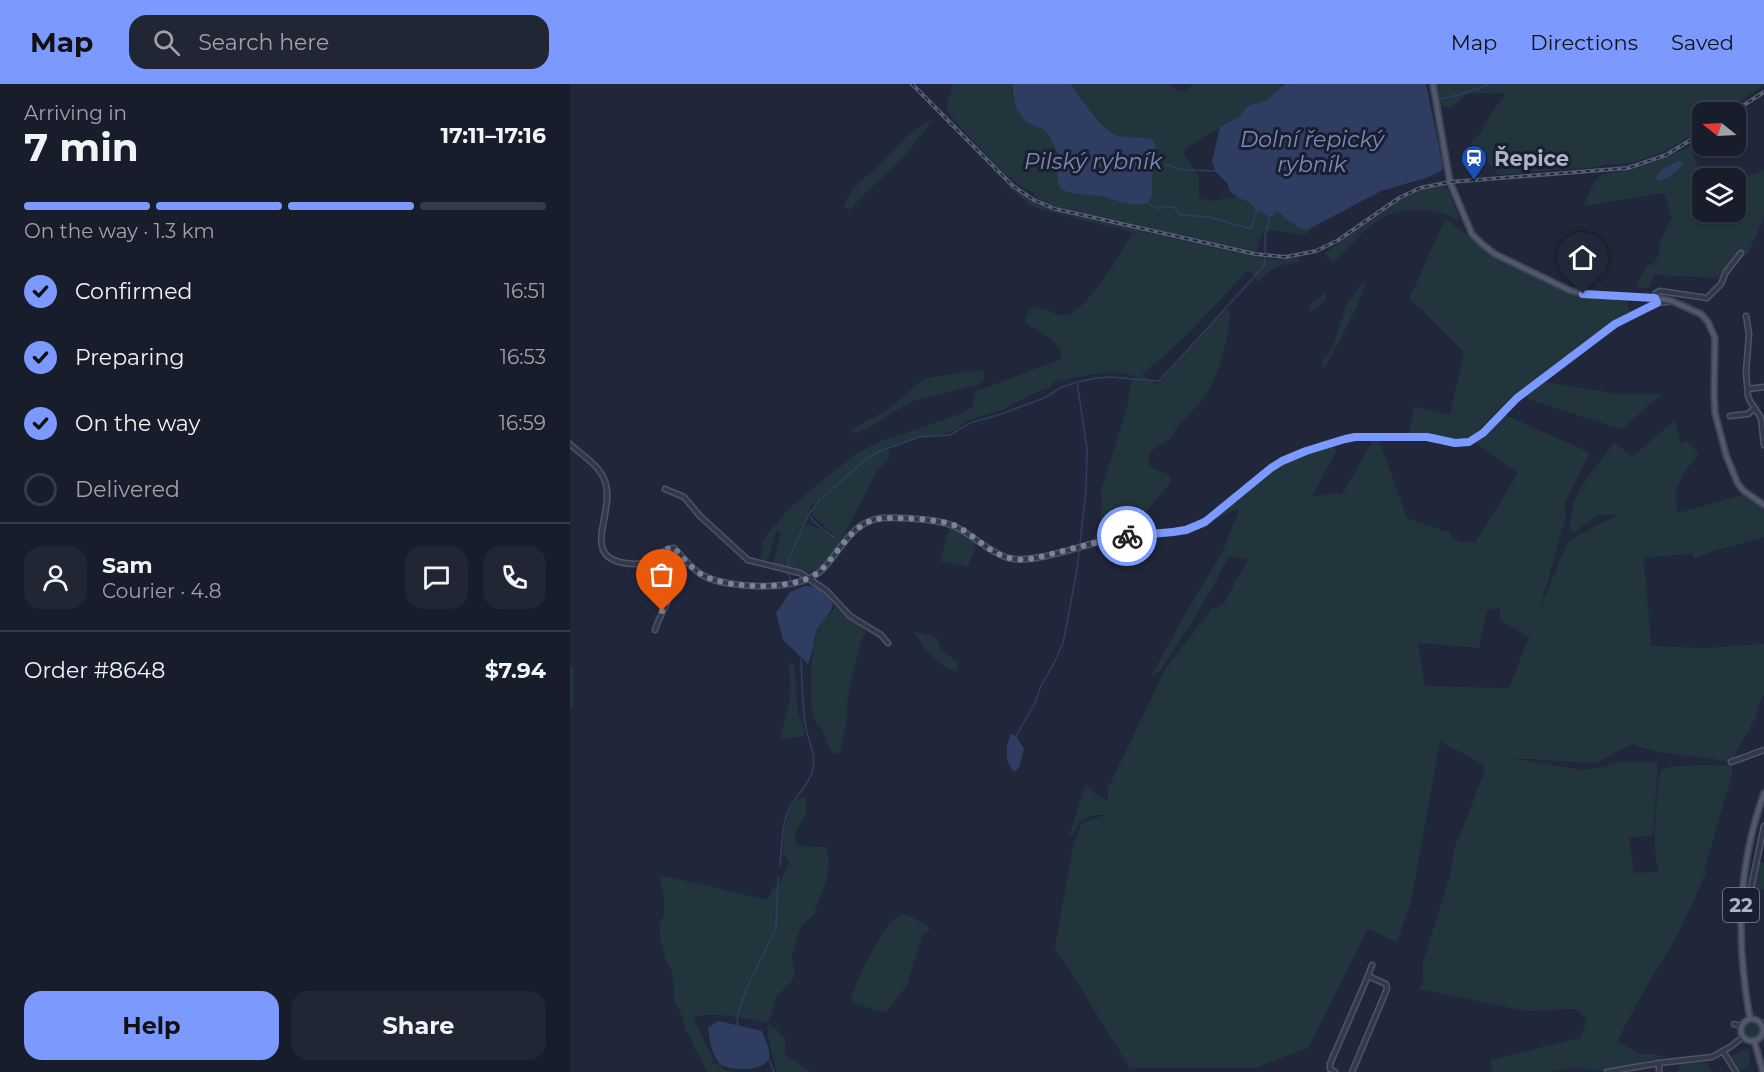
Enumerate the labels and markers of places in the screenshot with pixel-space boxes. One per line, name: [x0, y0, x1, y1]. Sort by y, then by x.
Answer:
station icon: Řepice: [1459, 143, 1489, 181]
place label: Řepice: [1494, 146, 1569, 171]
pin: [1557, 232, 1608, 294]
pin: [636, 549, 687, 611]

